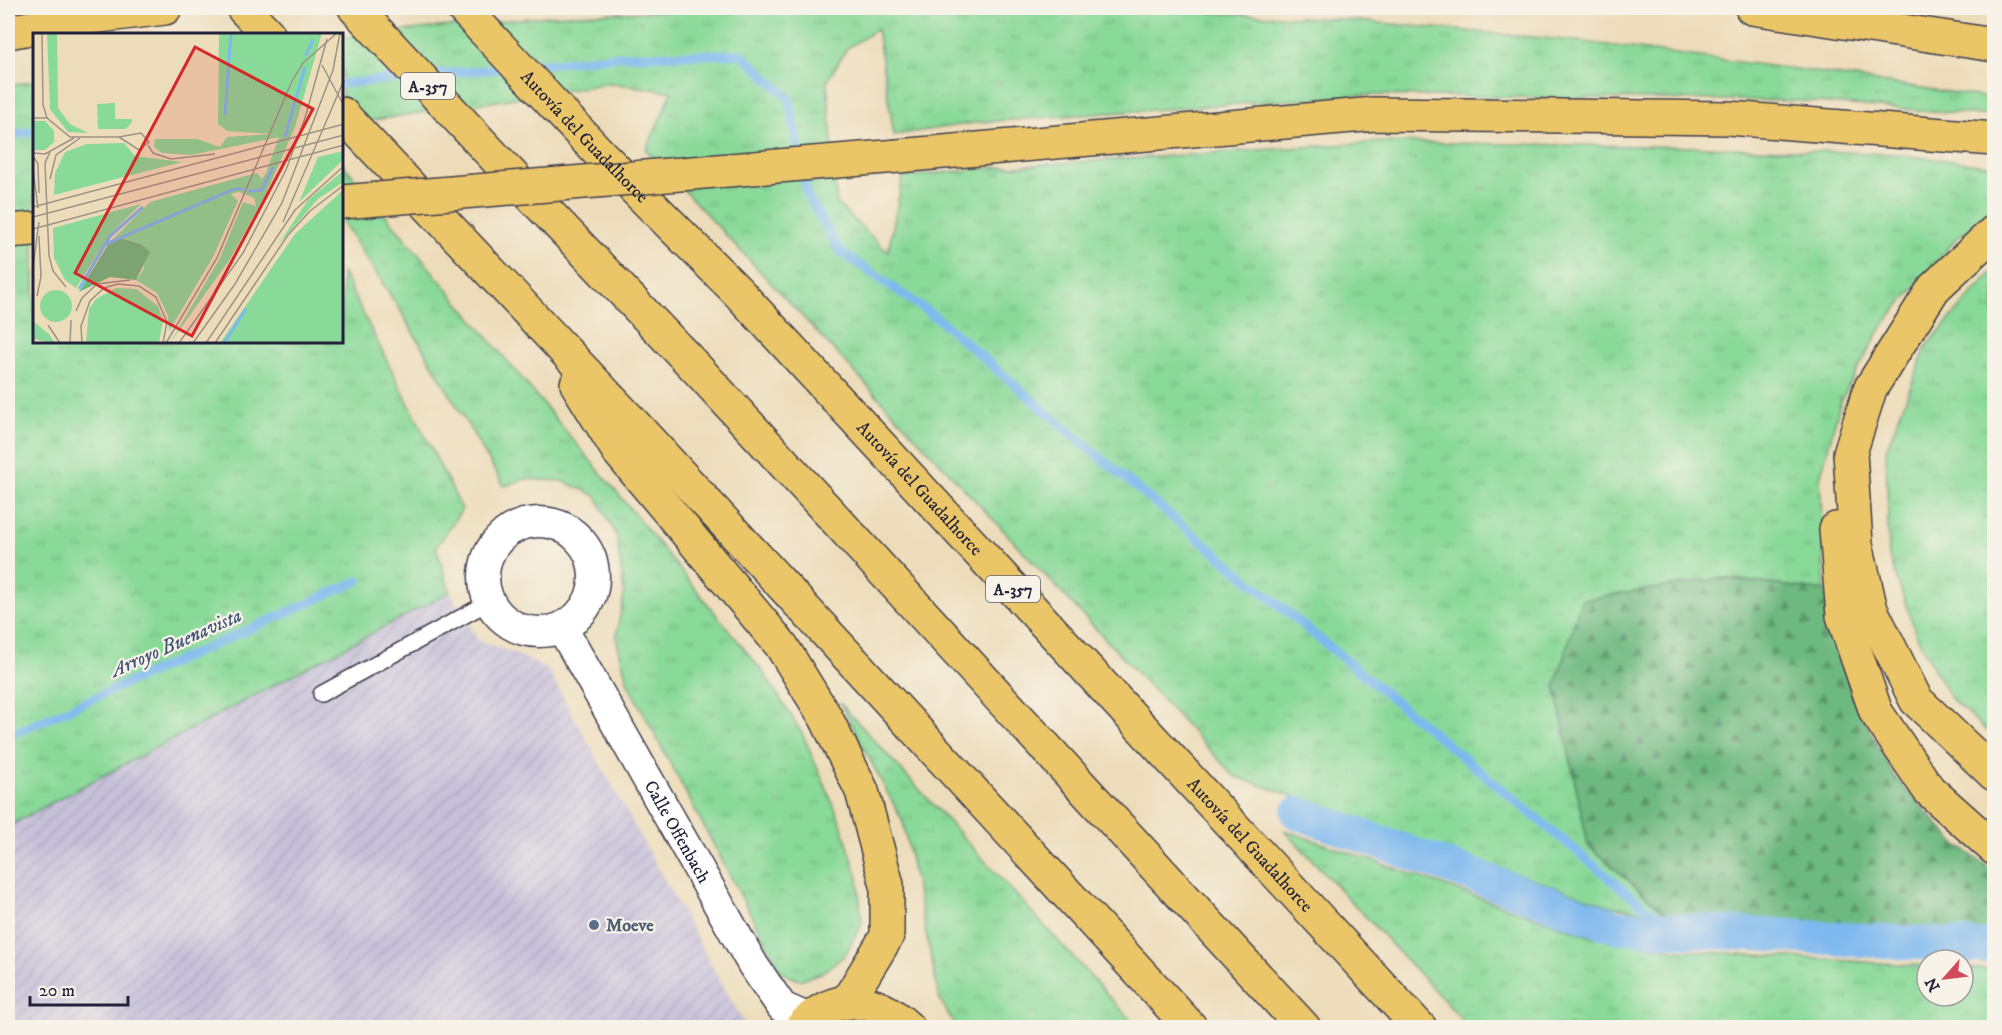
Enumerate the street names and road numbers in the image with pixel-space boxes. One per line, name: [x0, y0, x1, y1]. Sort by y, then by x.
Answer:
street label: Autovía del Guadalhorce: [515, 66, 653, 208]
road number: A-357: [401, 73, 455, 99]
street label: Autovía del Guadalhorce: [851, 417, 987, 561]
road number: A-357: [986, 576, 1040, 602]
street label: Autovía del Guadalhorce: [1182, 774, 1317, 917]
street label: Calle Offenbach: [639, 777, 715, 888]

